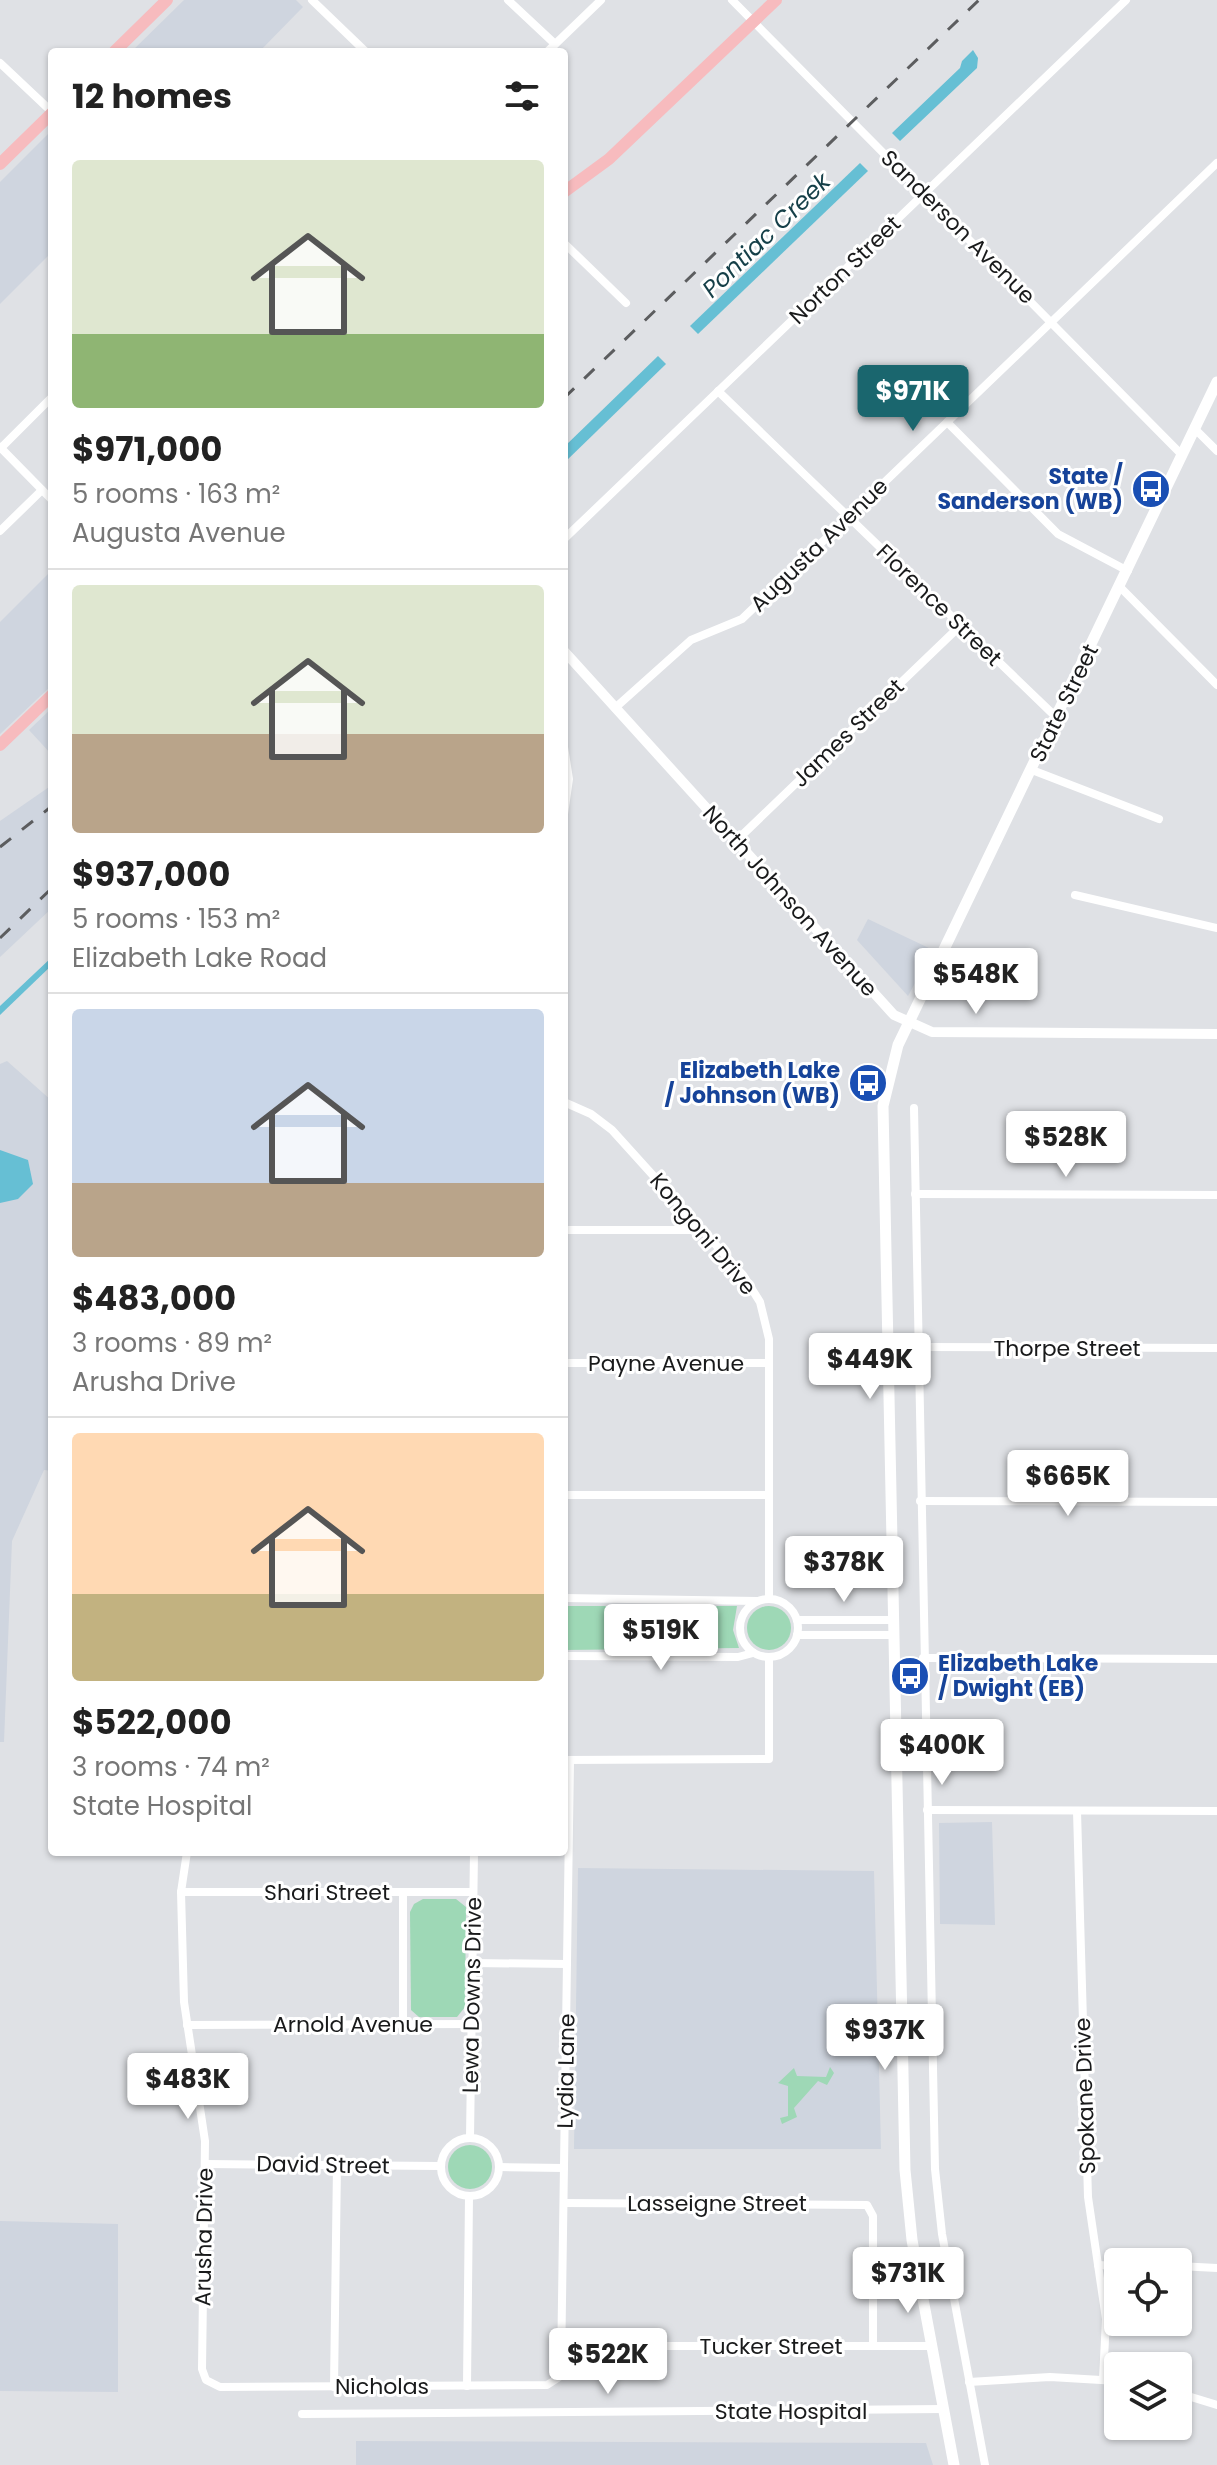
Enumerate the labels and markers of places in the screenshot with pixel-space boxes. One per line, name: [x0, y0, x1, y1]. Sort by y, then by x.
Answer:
pin: $971K: [857, 365, 969, 433]
place label: State / Sanderson (WB): [937, 461, 1123, 517]
bus stop icon: State / Sanderson (WB): [1130, 468, 1172, 510]
pin: $548K: [920, 948, 1032, 1016]
place label: Elizabeth Lake / Johnson (WB): [665, 1055, 840, 1111]
bus stop icon: Elizabeth Lake / Johnson (WB): [847, 1062, 889, 1104]
pin: $528K: [1010, 1111, 1122, 1179]
pin: $449K: [814, 1333, 926, 1401]
pin: $665K: [1012, 1450, 1124, 1518]
pin: $378K: [788, 1536, 900, 1604]
pin: $519K: [605, 1604, 717, 1672]
place label: Elizabeth Lake / Dwight (EB): [938, 1648, 1098, 1704]
bus stop icon: Elizabeth Lake / Dwight (EB): [889, 1655, 931, 1697]
pin: $400K: [886, 1719, 998, 1787]
pin: $937K: [829, 2004, 941, 2072]
pin: $483K: [132, 2053, 244, 2121]
pin: $731K: [852, 2247, 964, 2315]
pin: $522K: [552, 2328, 664, 2396]

